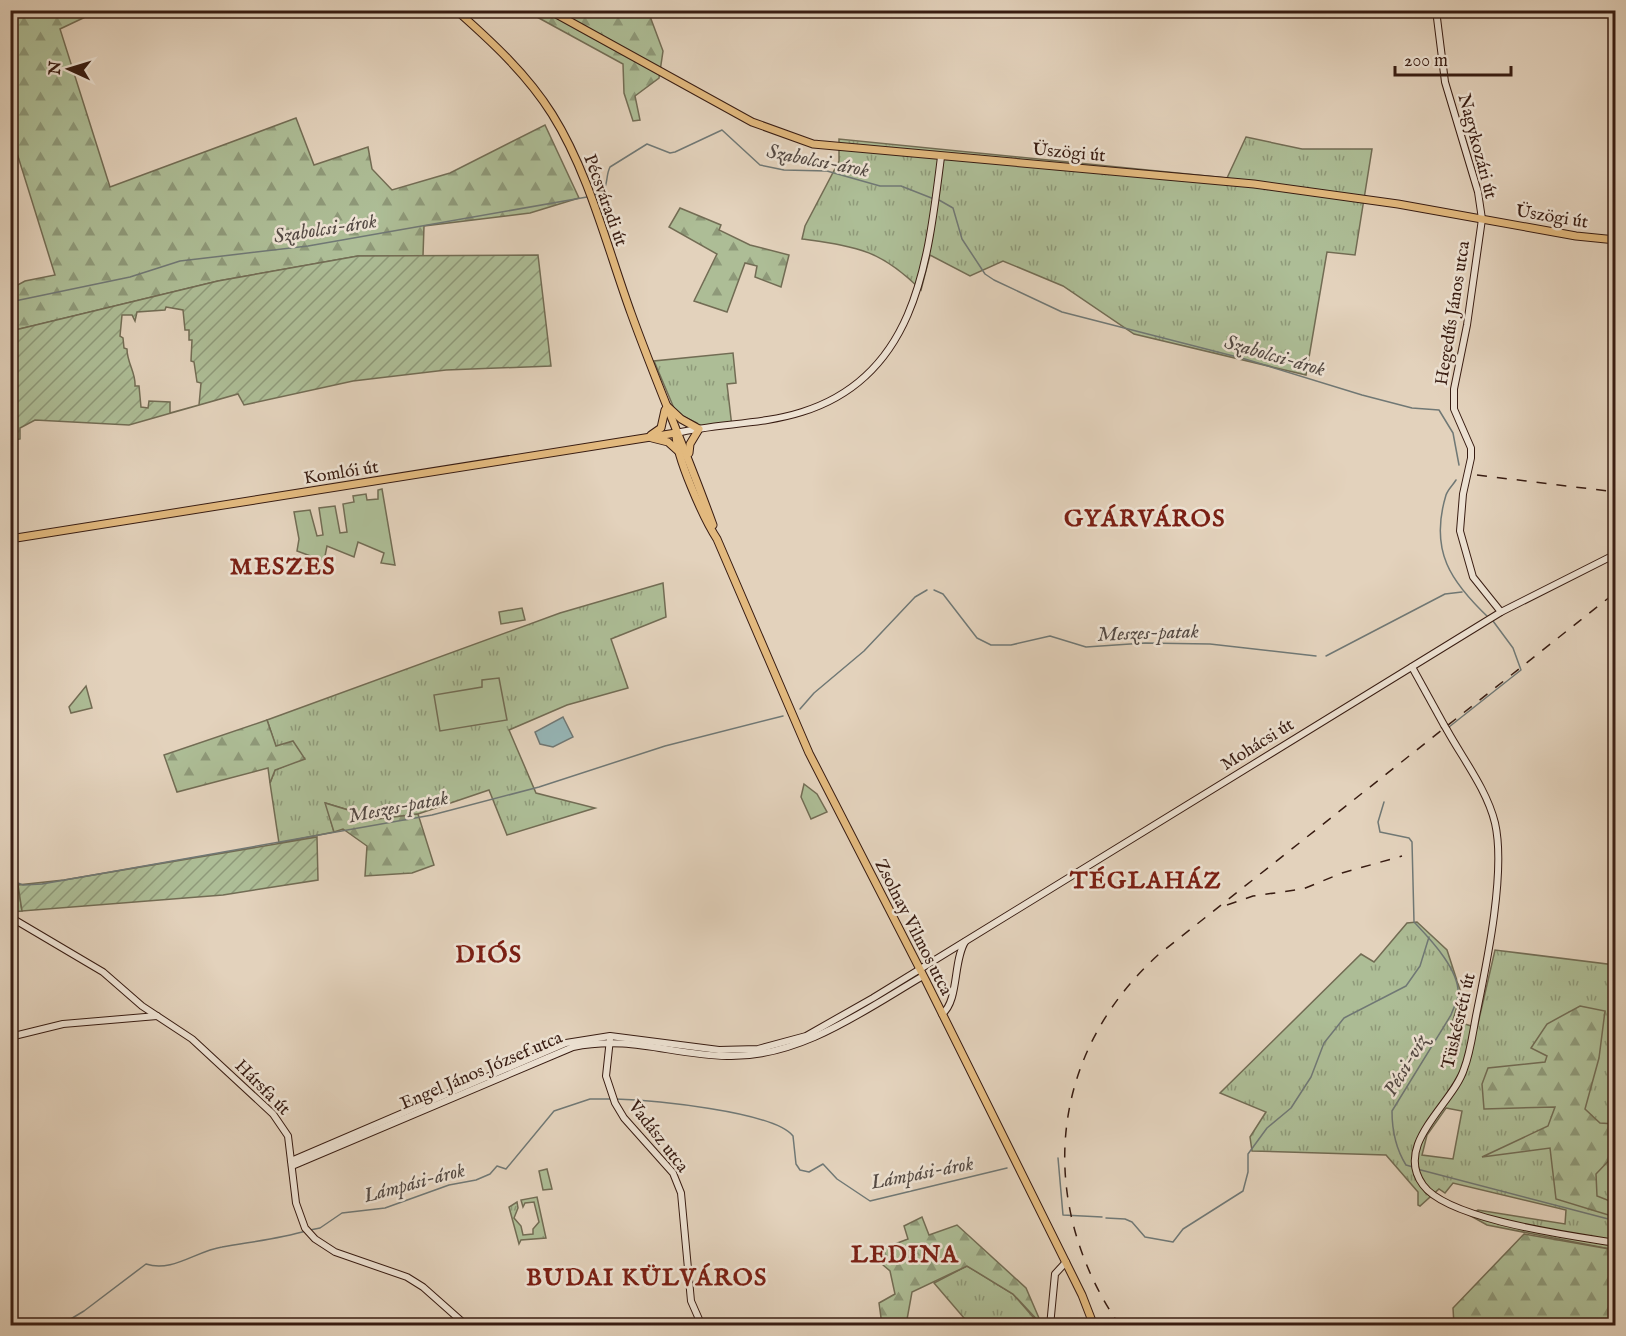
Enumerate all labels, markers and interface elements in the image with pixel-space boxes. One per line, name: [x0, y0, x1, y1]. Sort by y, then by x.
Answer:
north arrow: [39, 39, 99, 99]
scale bar: [1395, 39, 1510, 77]
text: 200 m: [1404, 50, 1448, 73]
text: N: [46, 60, 67, 77]
street label: Nagykozári út: [1451, 91, 1502, 202]
street label: Üszögi út: [1031, 138, 1106, 168]
water label: Szabolcsi-árok: [764, 139, 871, 184]
street label: Pécsváradi út: [577, 151, 632, 250]
street label: Üszögi út: [1514, 199, 1590, 235]
water label: Szabolcsi-árok: [272, 209, 378, 250]
street label: Hegedűs János utca: [1431, 239, 1476, 387]
water label: Szabolcsi-árok: [1221, 330, 1328, 383]
street label: Komlói út: [302, 456, 380, 491]
district label: GYÁRVÁROS: [1064, 504, 1226, 535]
district label: MESZES: [230, 552, 336, 583]
water label: Meszes-patak: [1097, 619, 1199, 648]
street label: Mohácsi út: [1217, 714, 1299, 777]
water label: Meszes-patak: [346, 786, 450, 829]
street label: Zsolnay Vilmos utca: [868, 856, 957, 1000]
district label: TÉGLAHÁZ: [1069, 866, 1222, 897]
district label: DIÓS: [455, 940, 523, 971]
street label: Tüskésréti út: [1437, 971, 1482, 1072]
street label: Engel János József utca: [397, 1027, 566, 1116]
water label: Pécsi-víz: [1378, 1029, 1435, 1101]
street label: Hársfa út: [229, 1055, 295, 1121]
street label: Vadász utca: [622, 1095, 693, 1178]
water label: Lámpási-árok: [868, 1151, 976, 1196]
water label: Lámpási-árok: [360, 1158, 468, 1209]
district label: LEDINA: [851, 1240, 960, 1271]
district label: BUDAI KÜLVÁROS: [526, 1263, 768, 1294]

